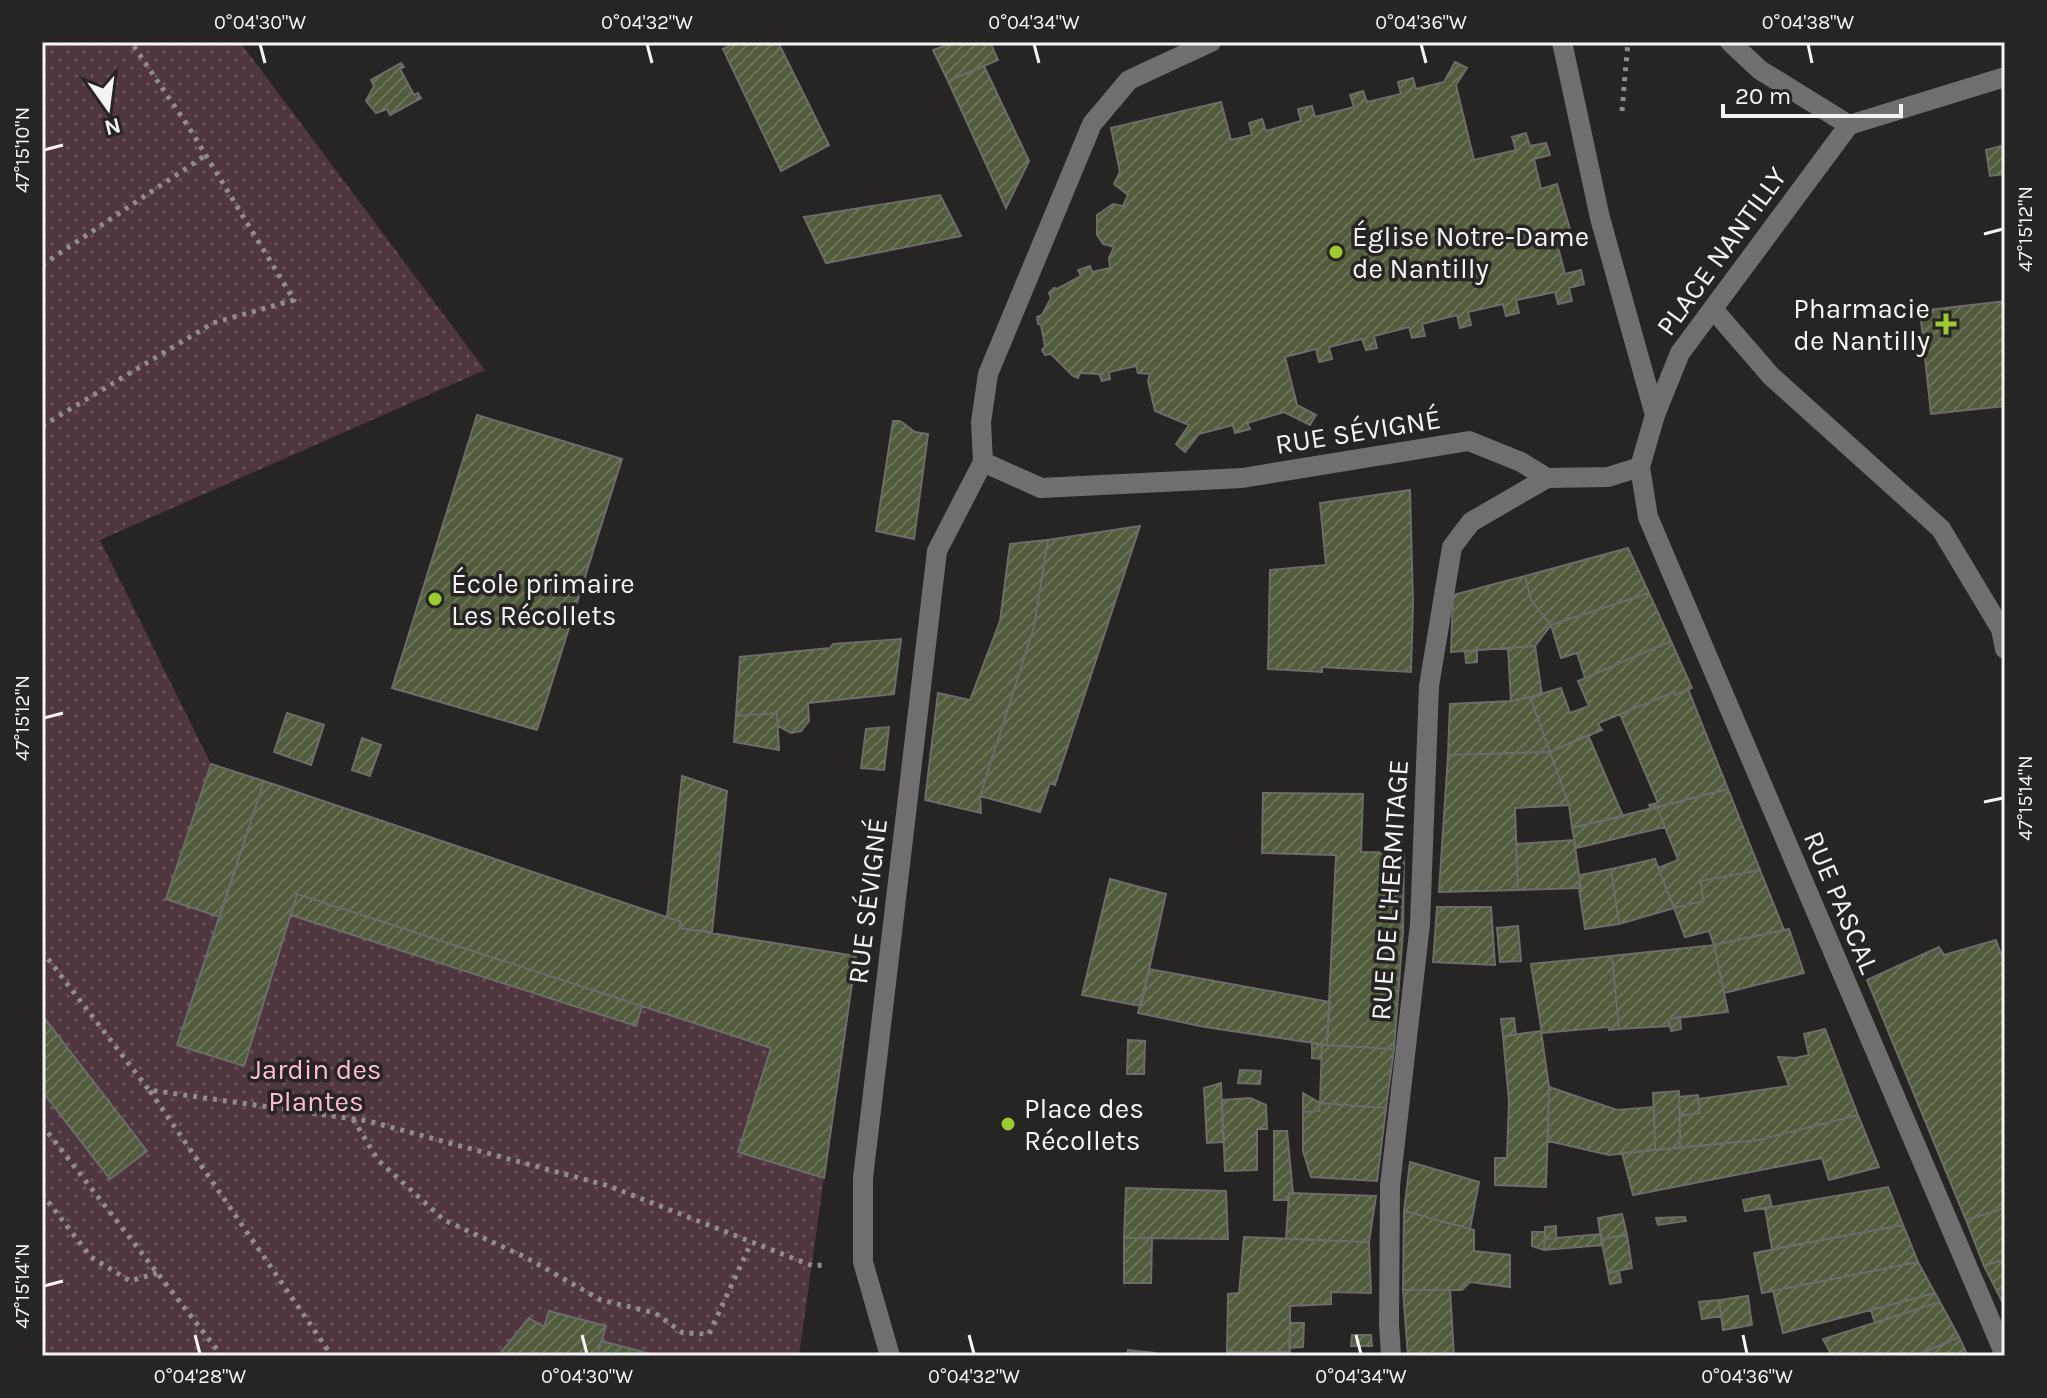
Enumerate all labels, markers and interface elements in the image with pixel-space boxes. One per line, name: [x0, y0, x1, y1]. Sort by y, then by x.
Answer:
text: 0°04'30"W: [214, 11, 306, 34]
text: 0°04'32"W: [601, 11, 693, 34]
text: 0°04'34"W: [988, 11, 1080, 34]
text: 0°04'36"W: [1375, 11, 1467, 34]
text: 0°04'38"W: [1762, 11, 1854, 34]
north arrow: [68, 68, 148, 148]
scale bar: [1723, 68, 1901, 118]
text: 20 m: [1735, 82, 1791, 110]
text: 47°15'10"N: [11, 107, 34, 193]
text: N: [102, 112, 123, 141]
street label: PLACE NANTILLY: [1649, 160, 1794, 342]
text: 47°15'12"N: [2014, 186, 2037, 272]
place label: Église Notre-Dame de Nantilly: [1352, 219, 1589, 285]
marker: Église Notre-Dame de Nantilly: [1327, 243, 1345, 261]
place label: Pharmacie de Nantilly: [1793, 292, 1930, 357]
marker: Pharmacie de Nantilly: [1937, 315, 1955, 333]
street label: RUE SÉVIGNÉ: [1273, 401, 1443, 461]
place label: École primaire Les Récollets: [451, 566, 635, 632]
marker: École primaire Les Récollets: [426, 590, 444, 608]
text: 47°15'12"N: [11, 675, 34, 761]
text: 47°15'14"N: [2014, 755, 2037, 841]
street label: RUE DE L'HERMITAGE: [1364, 758, 1415, 1022]
street label: RUE SÉVIGNÉ: [840, 816, 894, 986]
street label: RUE PASCAL: [1797, 826, 1886, 978]
park label: Jardin des Plantes: [251, 1053, 382, 1118]
place label: Place des Récollets: [1024, 1092, 1144, 1157]
marker: Place des Récollets: [999, 1115, 1017, 1133]
text: 47°15'14"N: [11, 1243, 34, 1329]
text: 0°04'28"W: [154, 1365, 246, 1388]
text: 0°04'30"W: [541, 1365, 633, 1388]
text: 0°04'32"W: [928, 1365, 1020, 1388]
text: 0°04'34"W: [1315, 1365, 1407, 1388]
text: 0°04'36"W: [1701, 1365, 1793, 1388]

